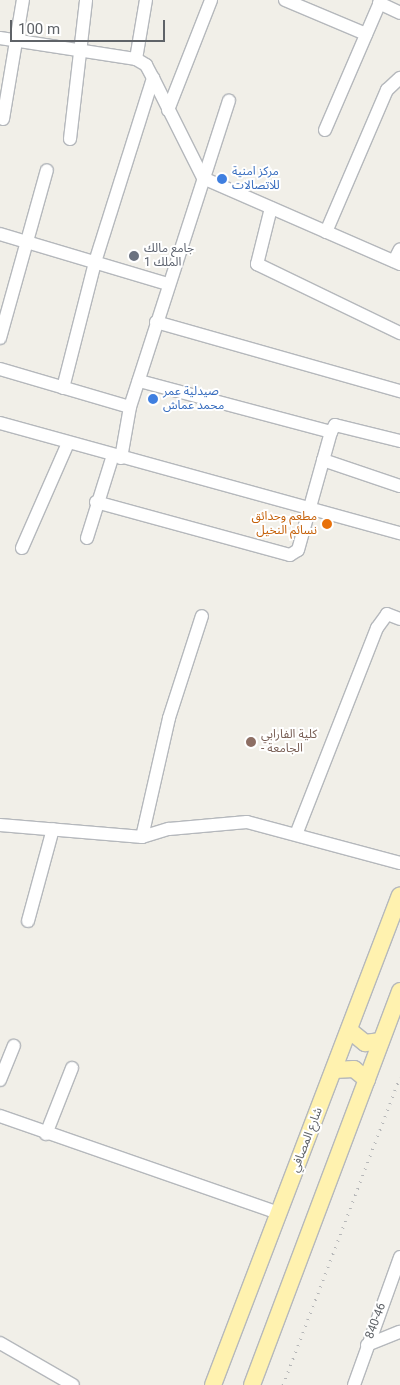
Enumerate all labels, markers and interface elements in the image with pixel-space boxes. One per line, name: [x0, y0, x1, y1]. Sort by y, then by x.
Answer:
scale bar: [12, 10, 168, 42]
text: 100 m: [18, 20, 60, 38]
place label: مركز امنية للاتصالات: [232, 165, 280, 193]
marker: مركز امنية للاتصالات: [216, 173, 228, 185]
place label: جامع مالك الملك 1: [144, 242, 194, 270]
marker: جامع مالك الملك 1: [128, 250, 140, 262]
place label: صيدلية عمر محمد عماش: [163, 385, 224, 413]
marker: صيدلية عمر محمد عماش: [147, 393, 159, 405]
place label: مطعم وحدائق نسائم النخيل: [252, 510, 317, 538]
marker: مطعم وحدائق نسائم النخيل: [321, 518, 333, 530]
place label: كلية الفارابي - الجامعة: [261, 728, 317, 756]
marker: كلية الفارابي - الجامعة: [245, 736, 257, 748]
street label: شارع المصافي: [288, 1106, 326, 1174]
street label: 840-46: [363, 1301, 389, 1341]

